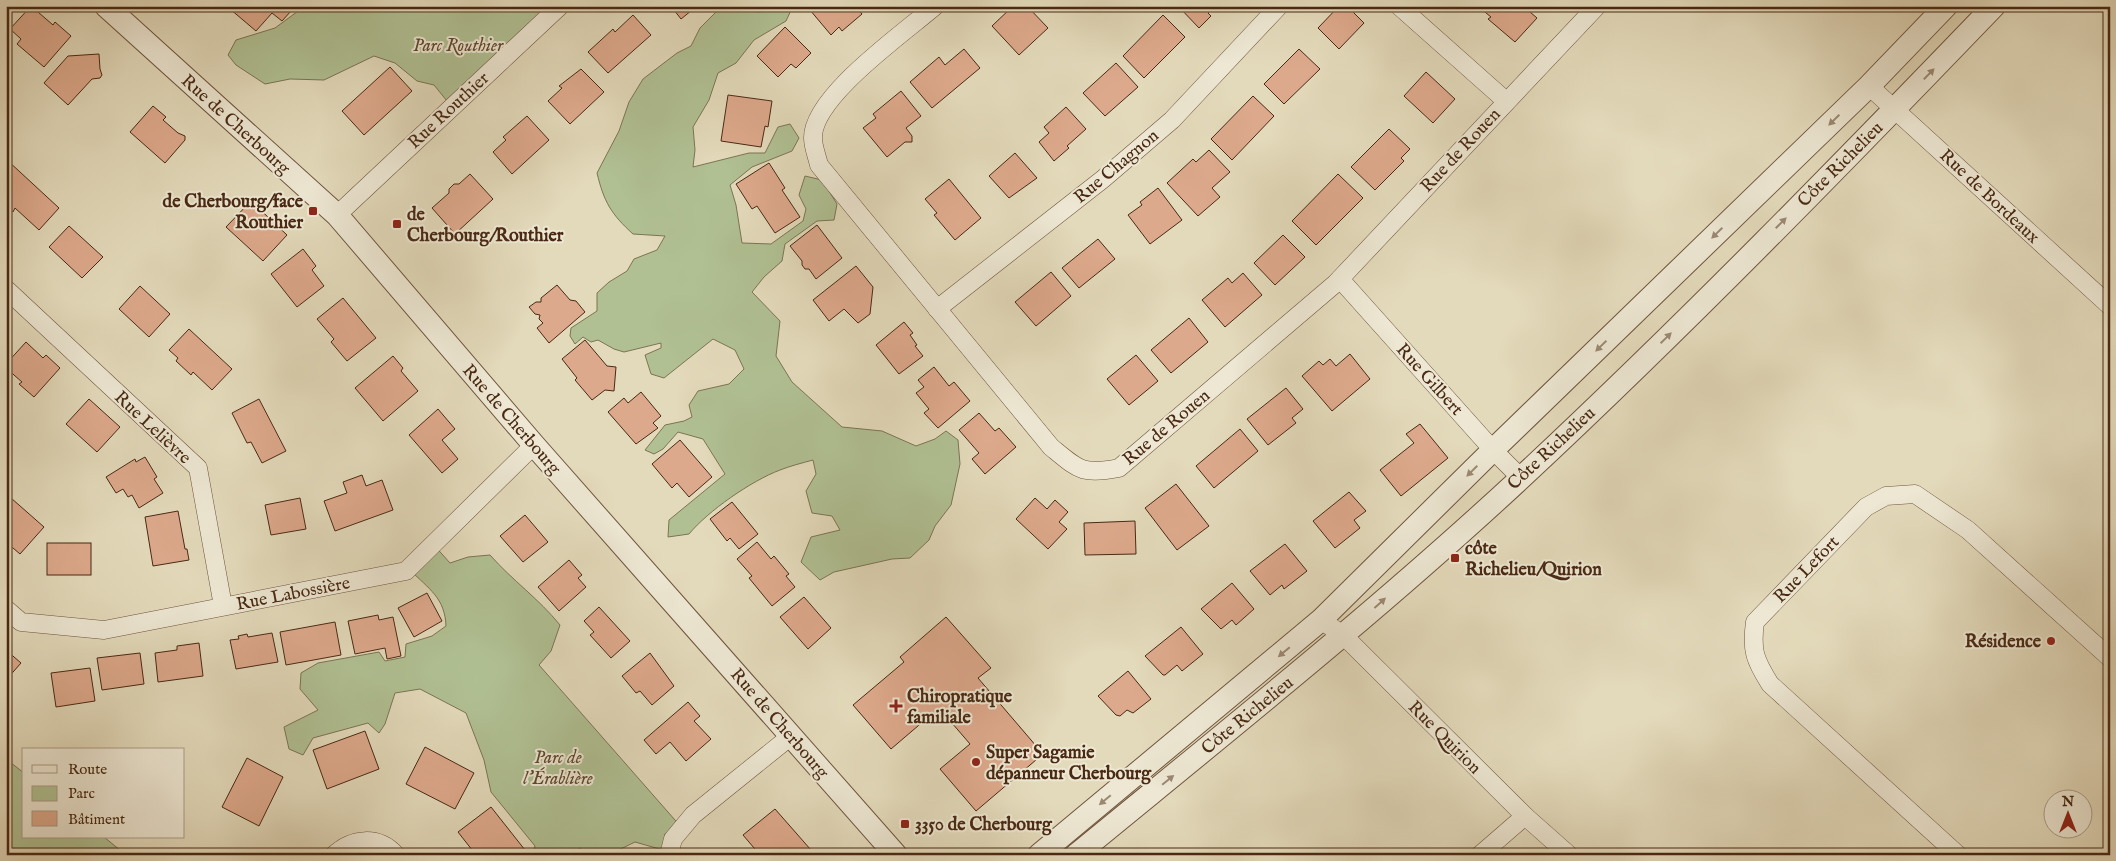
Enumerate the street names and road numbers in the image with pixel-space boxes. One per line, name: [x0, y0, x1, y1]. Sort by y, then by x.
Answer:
street label: Rue Routhier: [403, 67, 495, 155]
street label: Rue de Cherbourg: [176, 70, 295, 180]
street label: Rue de Rouen: [1416, 104, 1506, 198]
street label: Côte Richelieu: [1793, 117, 1889, 213]
street label: Rue Chagnon: [1070, 125, 1164, 209]
street label: Rue de Bordeaux: [1934, 145, 2044, 250]
street label: Rue Gilbert: [1390, 339, 1467, 421]
street label: Rue de Cherbourg: [457, 360, 565, 480]
street label: Rue de Rouen: [1118, 385, 1216, 471]
street label: Rue Lelièvre: [109, 387, 195, 470]
street label: Côte Richelieu: [1503, 402, 1601, 496]
street label: Rue Lefort: [1769, 531, 1845, 609]
street label: Rue Labossière: [234, 572, 352, 617]
street label: Rue de Cherbourg: [725, 664, 833, 784]
street label: Côte Richelieu: [1197, 672, 1299, 760]
street label: Rue Quirion: [1402, 696, 1486, 780]

